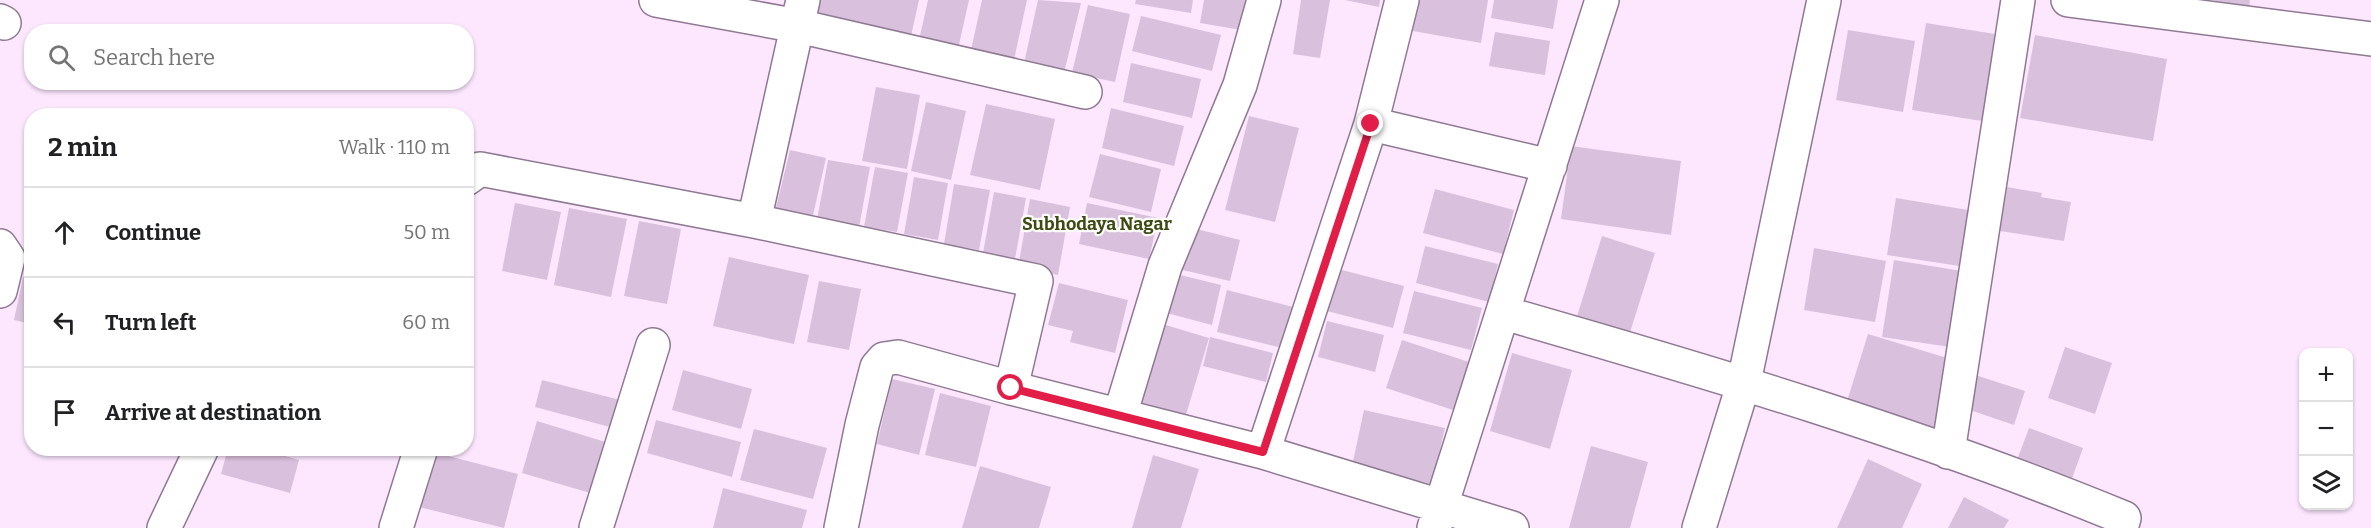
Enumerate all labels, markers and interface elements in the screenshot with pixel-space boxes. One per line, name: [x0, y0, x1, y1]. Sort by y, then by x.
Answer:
search box: [24, 24, 474, 90]
icon: search: [45, 41, 78, 74]
text: Search here: [93, 44, 215, 71]
route end: [1357, 110, 1383, 136]
text: 2 min: [48, 132, 117, 163]
text: Walk · 110 m: [339, 135, 450, 159]
district label: Subhodaya Nagar: [1022, 213, 1173, 235]
icon: ahead: [48, 216, 81, 249]
text: Continue: [105, 219, 201, 246]
text: 50 m: [403, 220, 450, 244]
icon: left: [48, 306, 81, 339]
text: Turn left: [105, 309, 197, 336]
text: 60 m: [402, 310, 450, 334]
map controls: [2299, 348, 2353, 510]
button: +: [2299, 348, 2353, 402]
route start: [997, 374, 1023, 400]
icon: arrive: [48, 396, 81, 429]
text: Arrive at destination: [105, 399, 321, 426]
button: −: [2299, 402, 2353, 456]
button: layers: [2299, 456, 2353, 510]

